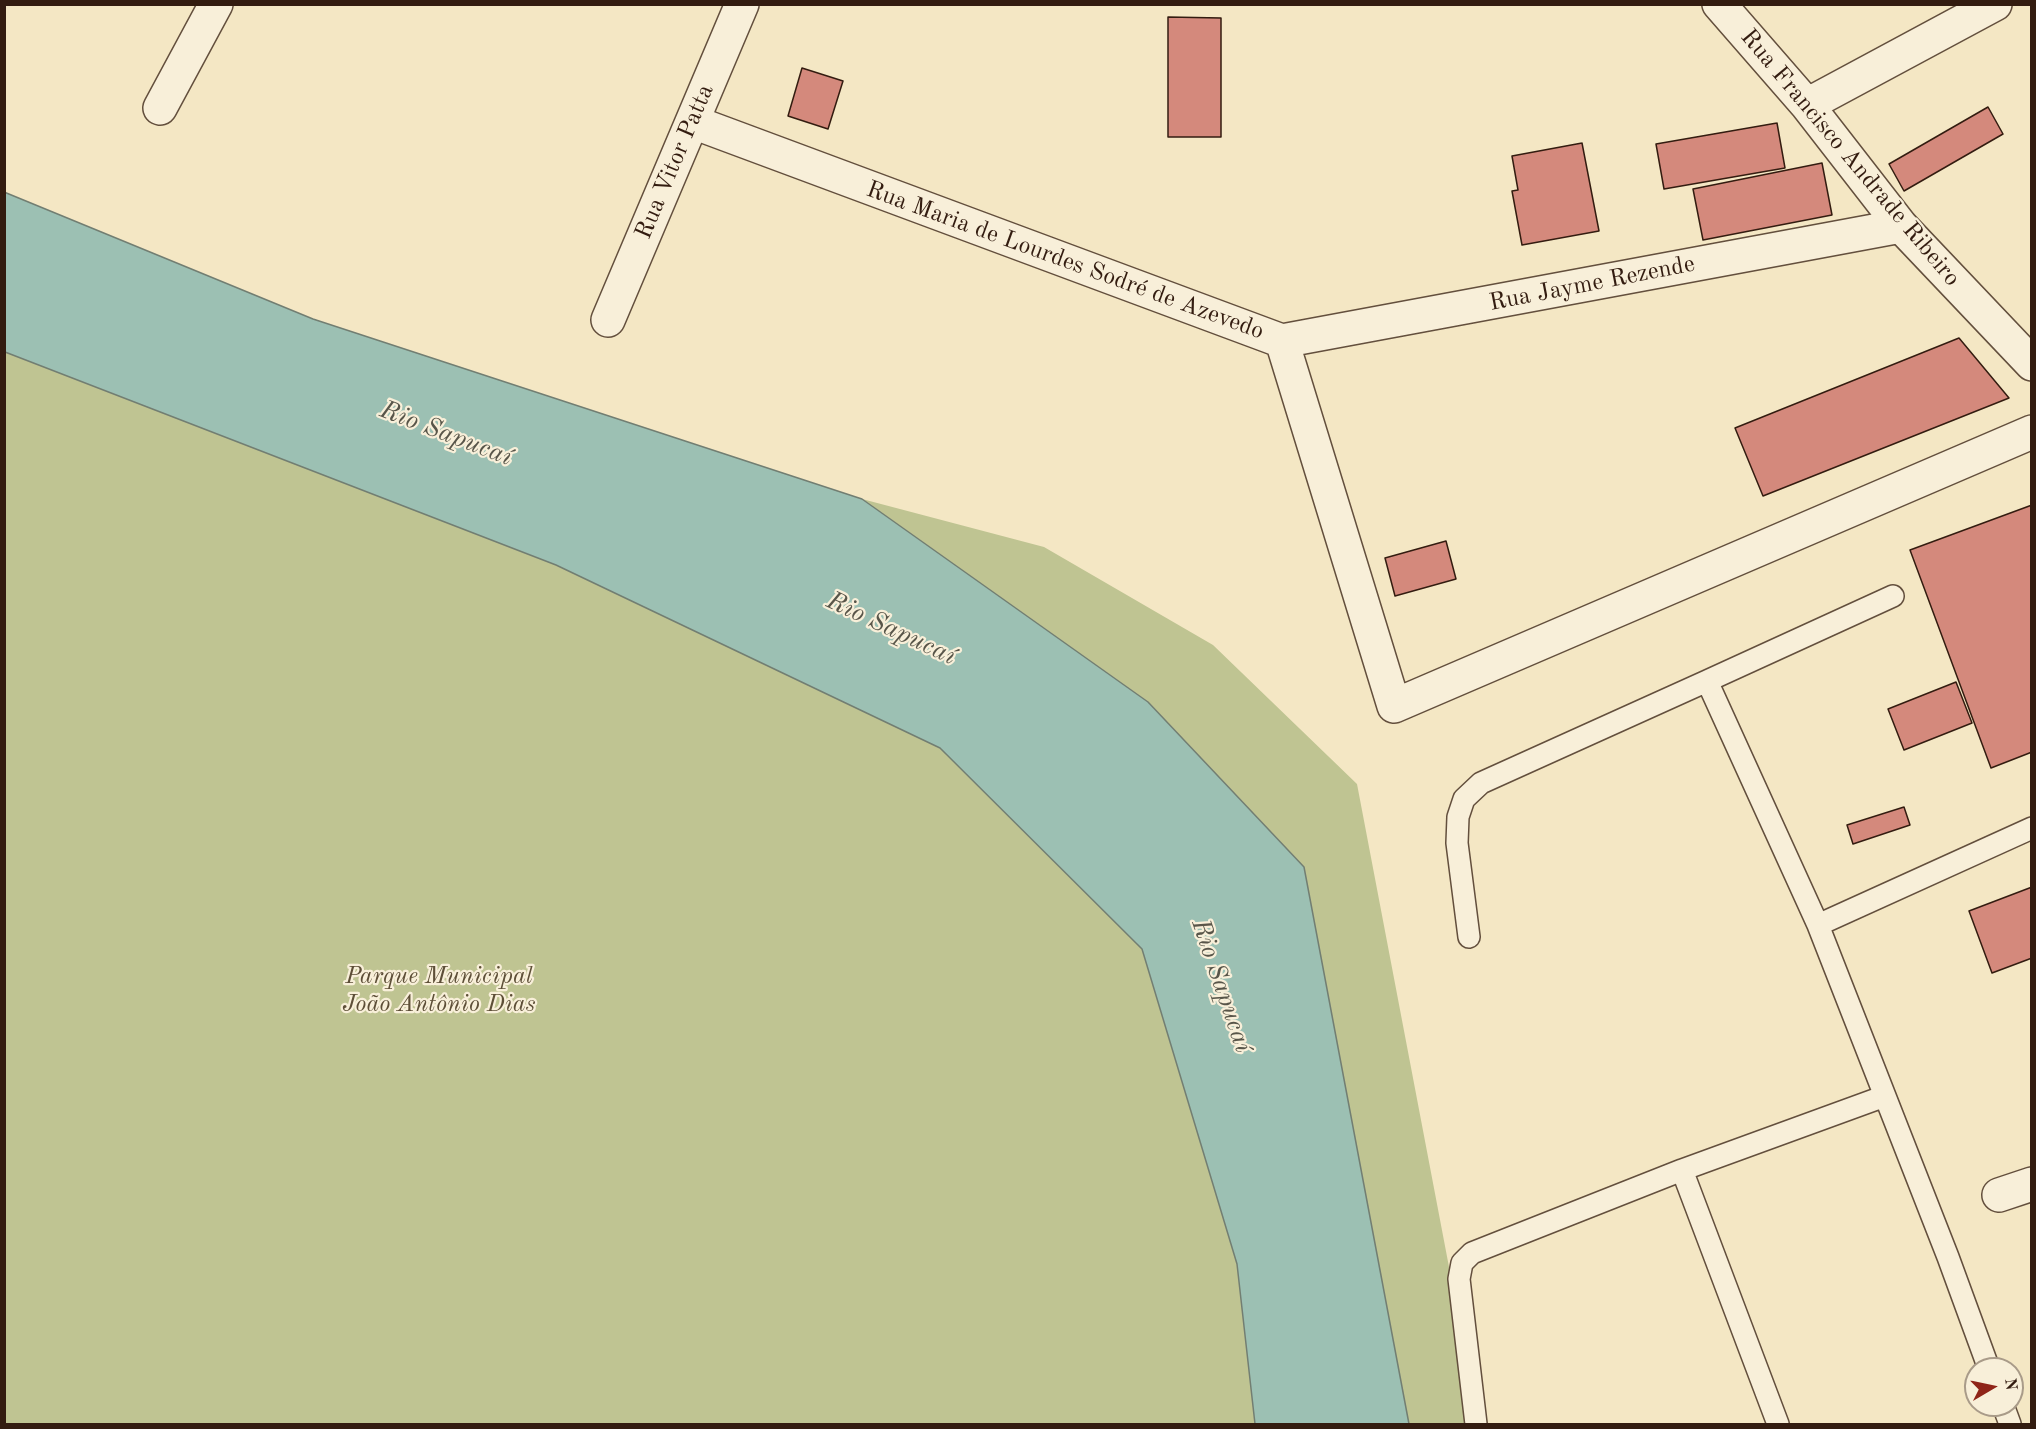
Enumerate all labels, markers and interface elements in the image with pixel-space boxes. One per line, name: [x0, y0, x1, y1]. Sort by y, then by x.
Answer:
street label: Rua Francisco Andrade Ribeiro: [1734, 24, 1966, 292]
street label: Rua Vitor Patta: [629, 80, 721, 244]
street label: Rua Maria de Lourdes Sodré de Azevedo: [862, 175, 1268, 347]
street label: Rua Jayme Rezende: [1487, 250, 1697, 318]
water label: Rio Sapucaí: [375, 394, 517, 474]
water label: Rio Sapucaí: [821, 585, 961, 673]
water label: Rio Sapucaí: [1184, 915, 1258, 1057]
park label: Parque Municipal João Antônio Dias: [342, 963, 536, 1019]
north arrow: [1964, 1357, 2024, 1417]
text: N: [2001, 1377, 2019, 1392]

